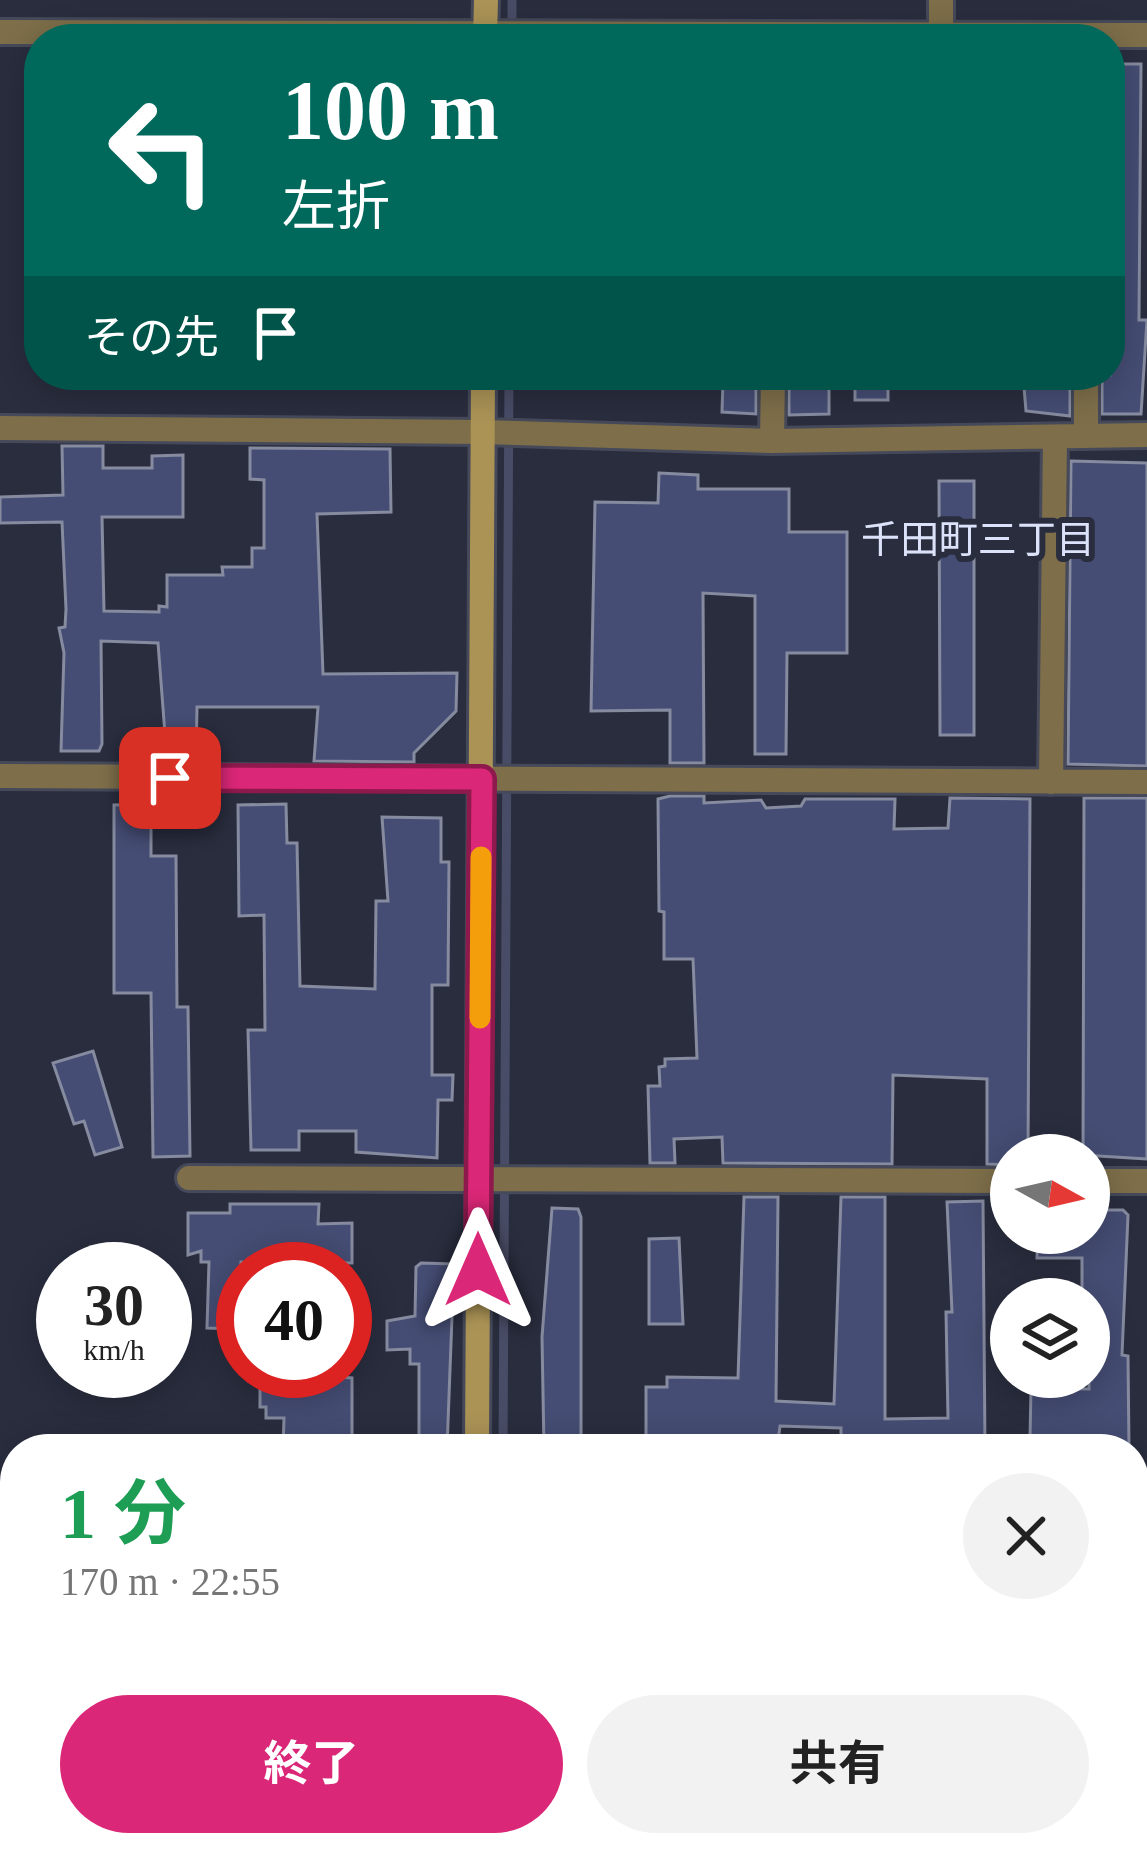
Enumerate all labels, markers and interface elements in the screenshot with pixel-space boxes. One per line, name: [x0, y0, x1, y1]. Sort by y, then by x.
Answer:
text: 100 m: [282, 64, 499, 157]
icon: left: [84, 72, 240, 228]
text: 左折: [282, 177, 390, 237]
icon: arrive: [243, 300, 309, 366]
text: その先: [84, 313, 219, 363]
district label: 千田町三丁目: [861, 518, 1095, 561]
pin: [119, 727, 221, 829]
icon: arrive: [137, 745, 203, 811]
north arrow: [990, 1134, 1110, 1254]
map controls: [990, 1134, 1110, 1398]
position arrow: [415, 1207, 541, 1333]
speed limit sign: 40: [216, 1242, 372, 1398]
text: 30: [84, 1272, 144, 1338]
button: layers: [990, 1278, 1110, 1398]
text: km/h: [83, 1333, 145, 1366]
button: close: [963, 1473, 1089, 1599]
text: 1 分: [60, 1474, 186, 1554]
text: 170 m · 22:55: [60, 1560, 280, 1603]
button: 終了: [60, 1695, 563, 1833]
button: 共有: [587, 1695, 1089, 1833]

